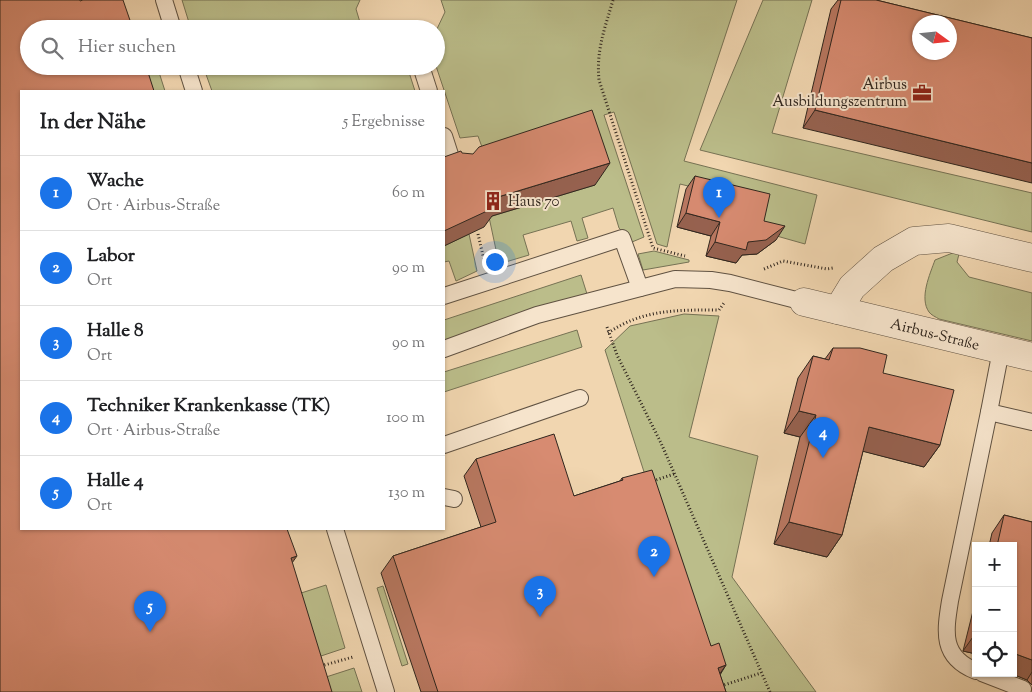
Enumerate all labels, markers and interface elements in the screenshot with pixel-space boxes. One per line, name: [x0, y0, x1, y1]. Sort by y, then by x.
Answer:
north arrow: [912, 15, 957, 60]
search box: [20, 20, 445, 75]
icon: search: [38, 34, 66, 62]
text: Hier suchen: [78, 34, 176, 61]
place label: Airbus Ausbildungszentrum: [772, 75, 908, 113]
office icon: Airbus Ausbildungszentrum: [911, 82, 933, 104]
text: In der Nähe: [40, 108, 146, 138]
text: 5 Ergebnisse: [343, 111, 425, 134]
text: Wache: [87, 168, 144, 195]
pin: 1: [703, 177, 735, 218]
text: 1: [53, 182, 59, 205]
text: 60 m: [392, 182, 425, 205]
building icon: Haus 70: [482, 190, 504, 212]
place label: Haus 70: [508, 192, 560, 213]
text: Ort · Airbus-Straße: [87, 195, 220, 218]
text: Labor: [87, 243, 135, 270]
your location: [482, 249, 508, 275]
text: 2: [52, 257, 60, 280]
text: 90 m: [392, 257, 425, 280]
text: Ort: [87, 270, 112, 293]
street label: Airbus-Straße: [888, 314, 981, 357]
text: Halle 8: [87, 318, 144, 345]
text: 3: [53, 332, 59, 355]
text: 90 m: [392, 332, 425, 355]
text: Ort: [87, 345, 112, 368]
text: Techniker Krankenkasse (TK): [87, 393, 330, 420]
text: 4: [52, 407, 60, 430]
text: 100 m: [386, 407, 425, 430]
pin: 4: [807, 417, 839, 458]
text: Ort · Airbus-Straße: [87, 420, 220, 443]
text: Halle 4: [87, 468, 144, 495]
text: 5: [53, 482, 59, 505]
text: 130 m: [388, 482, 425, 505]
text: Ort: [87, 495, 112, 518]
pin: 2: [638, 536, 670, 577]
map controls: [972, 542, 1017, 677]
button: +: [972, 542, 1017, 587]
pin: 3: [524, 576, 556, 617]
button: −: [972, 587, 1017, 632]
pin: 5: [134, 591, 166, 632]
button: locate: [972, 632, 1017, 677]

